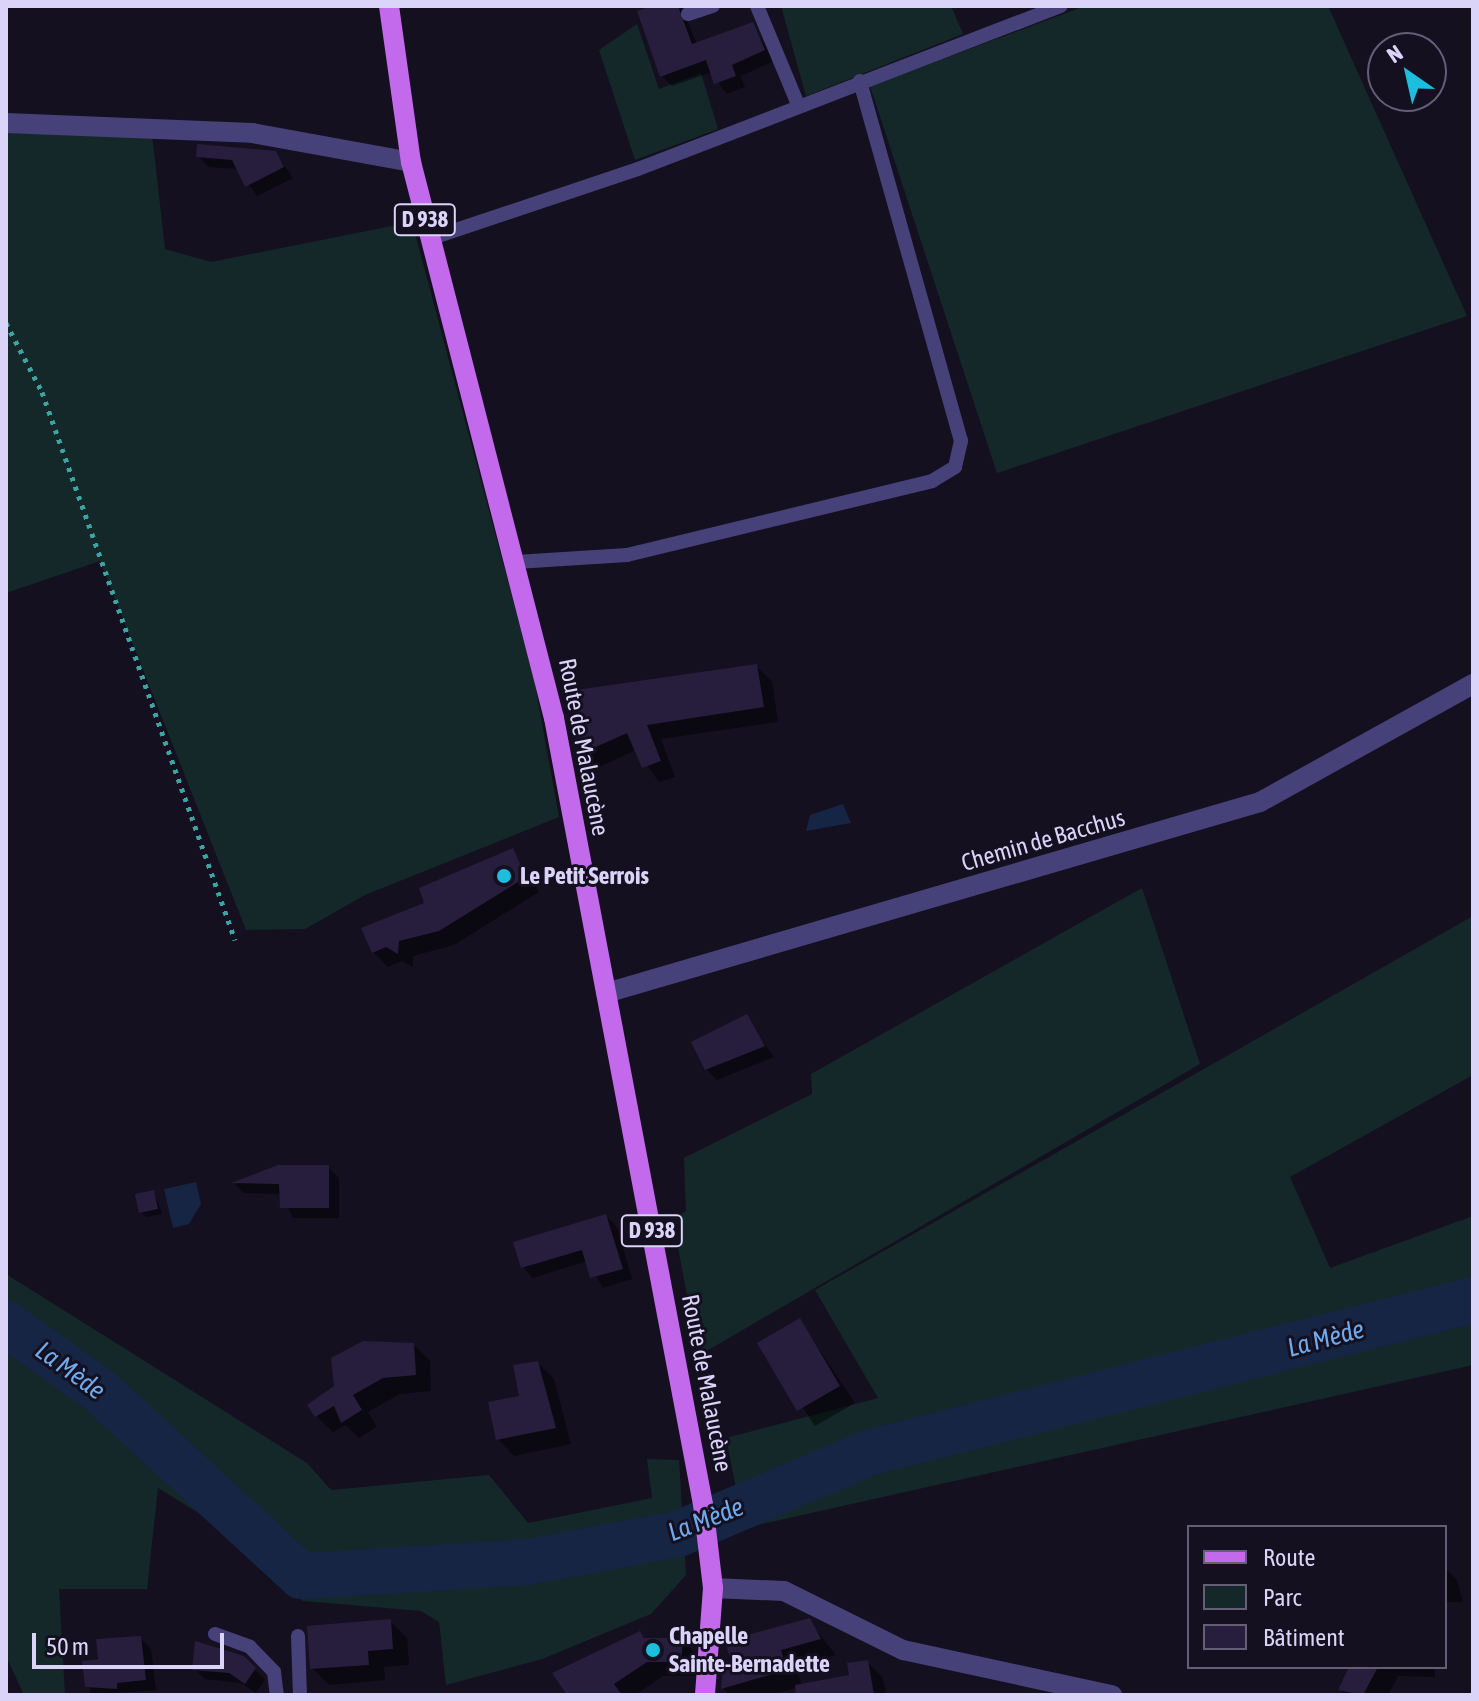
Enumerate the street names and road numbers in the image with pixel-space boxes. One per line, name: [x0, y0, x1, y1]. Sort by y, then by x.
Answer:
road number: D 938: [393, 202, 457, 238]
street label: Route de Malaucène: [553, 656, 615, 838]
street label: Chemin de Bacchus: [958, 803, 1128, 877]
road number: D 938: [620, 1213, 684, 1249]
street label: Route de Malaucène: [676, 1292, 738, 1474]

